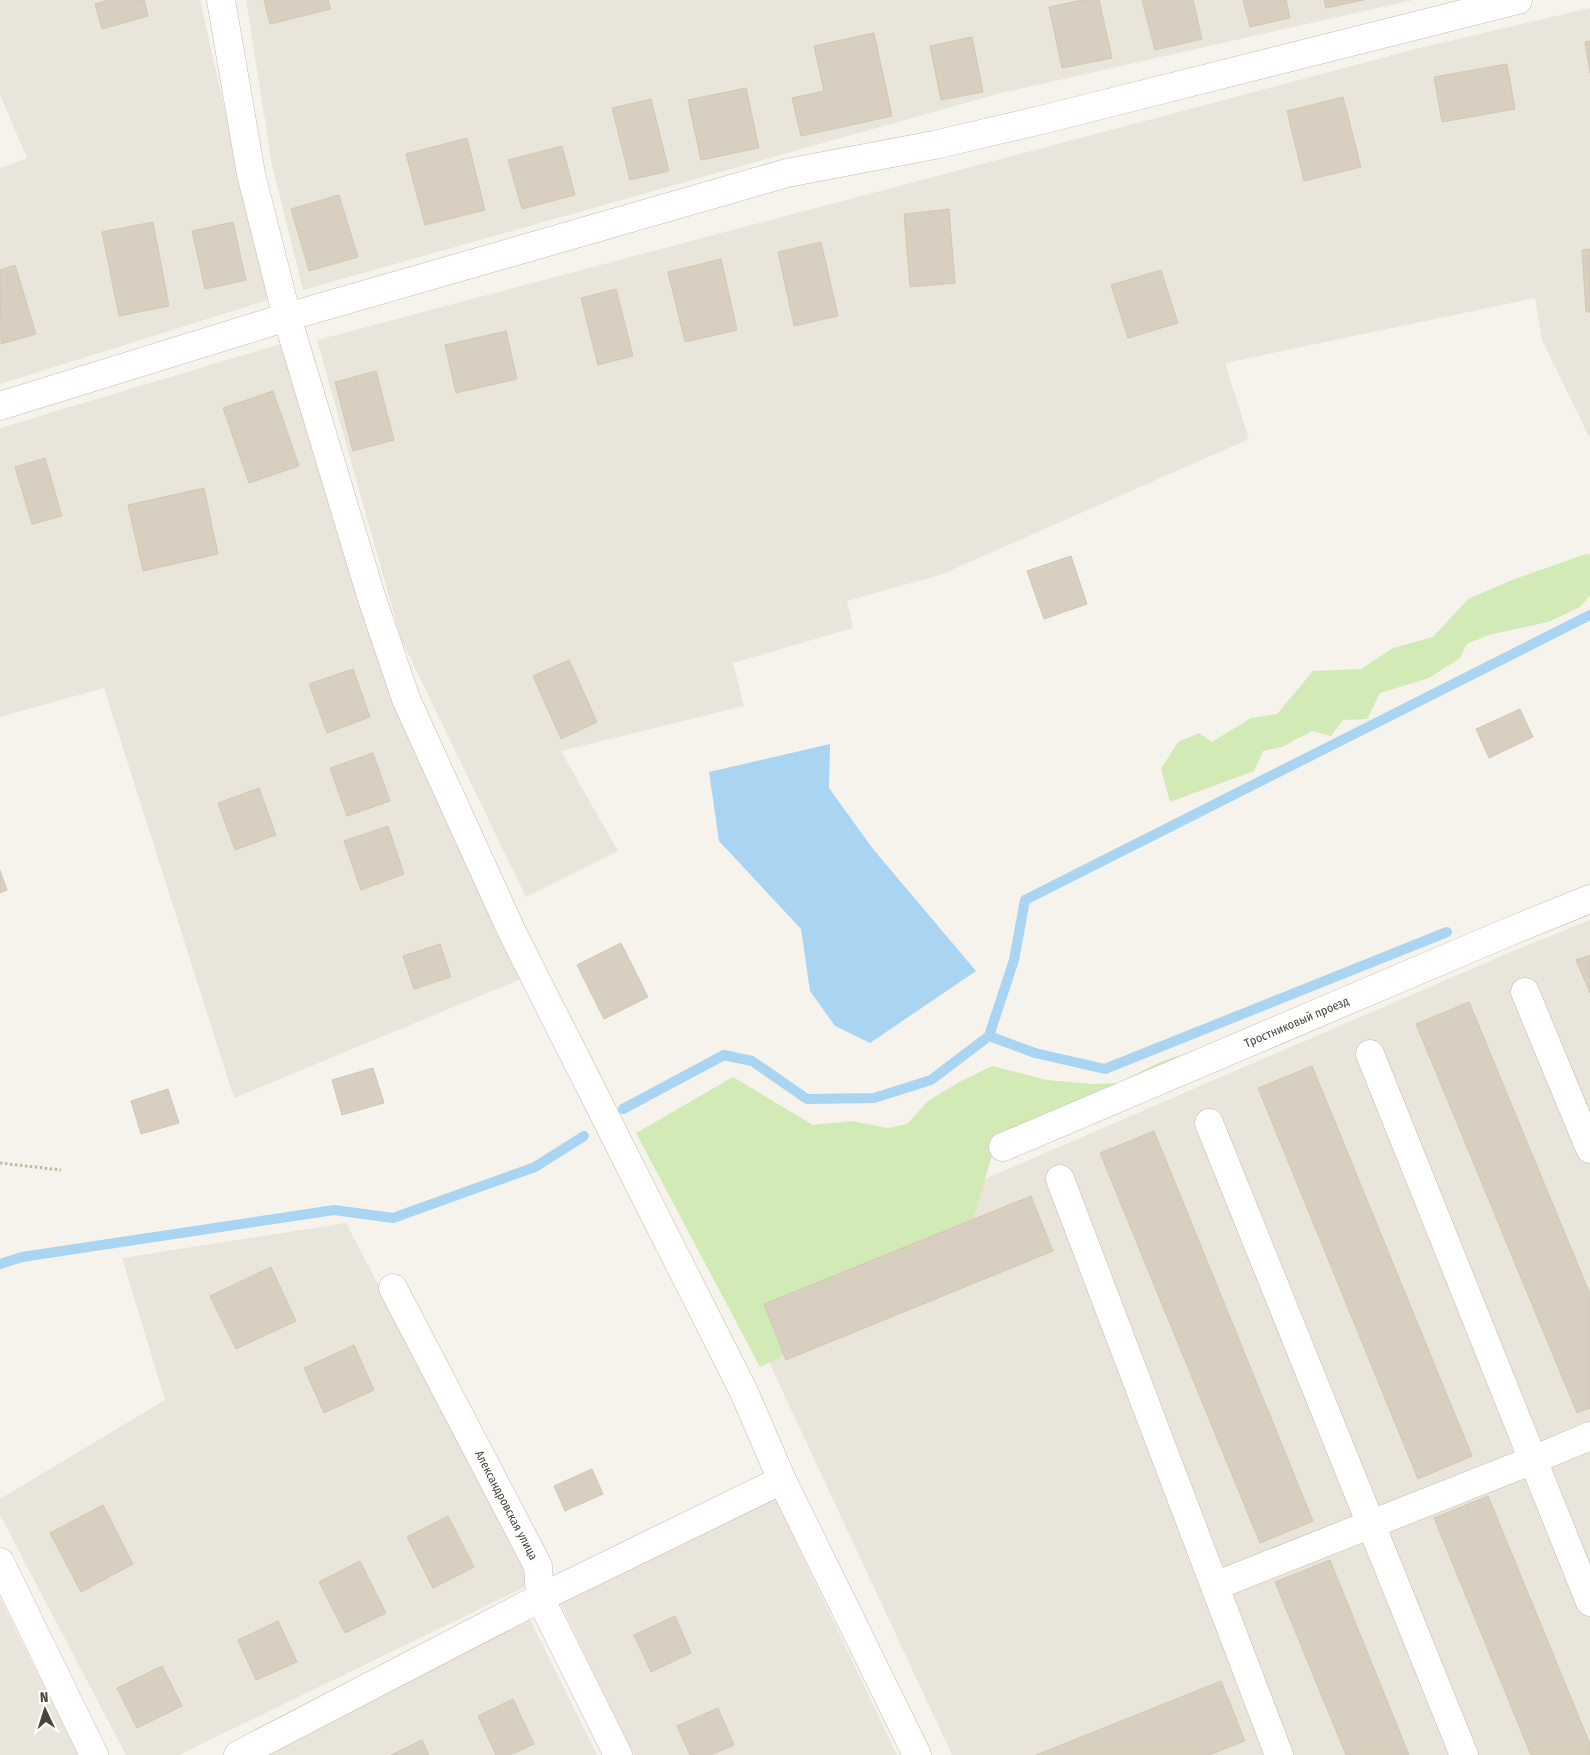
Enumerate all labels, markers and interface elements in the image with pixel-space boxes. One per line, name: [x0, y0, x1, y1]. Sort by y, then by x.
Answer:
street label: Тростниковый проезд: [1242, 994, 1351, 1051]
street label: Александровская улица: [472, 1448, 541, 1562]
north arrow: [20, 1685, 70, 1735]
text: N: [39, 1689, 49, 1706]

